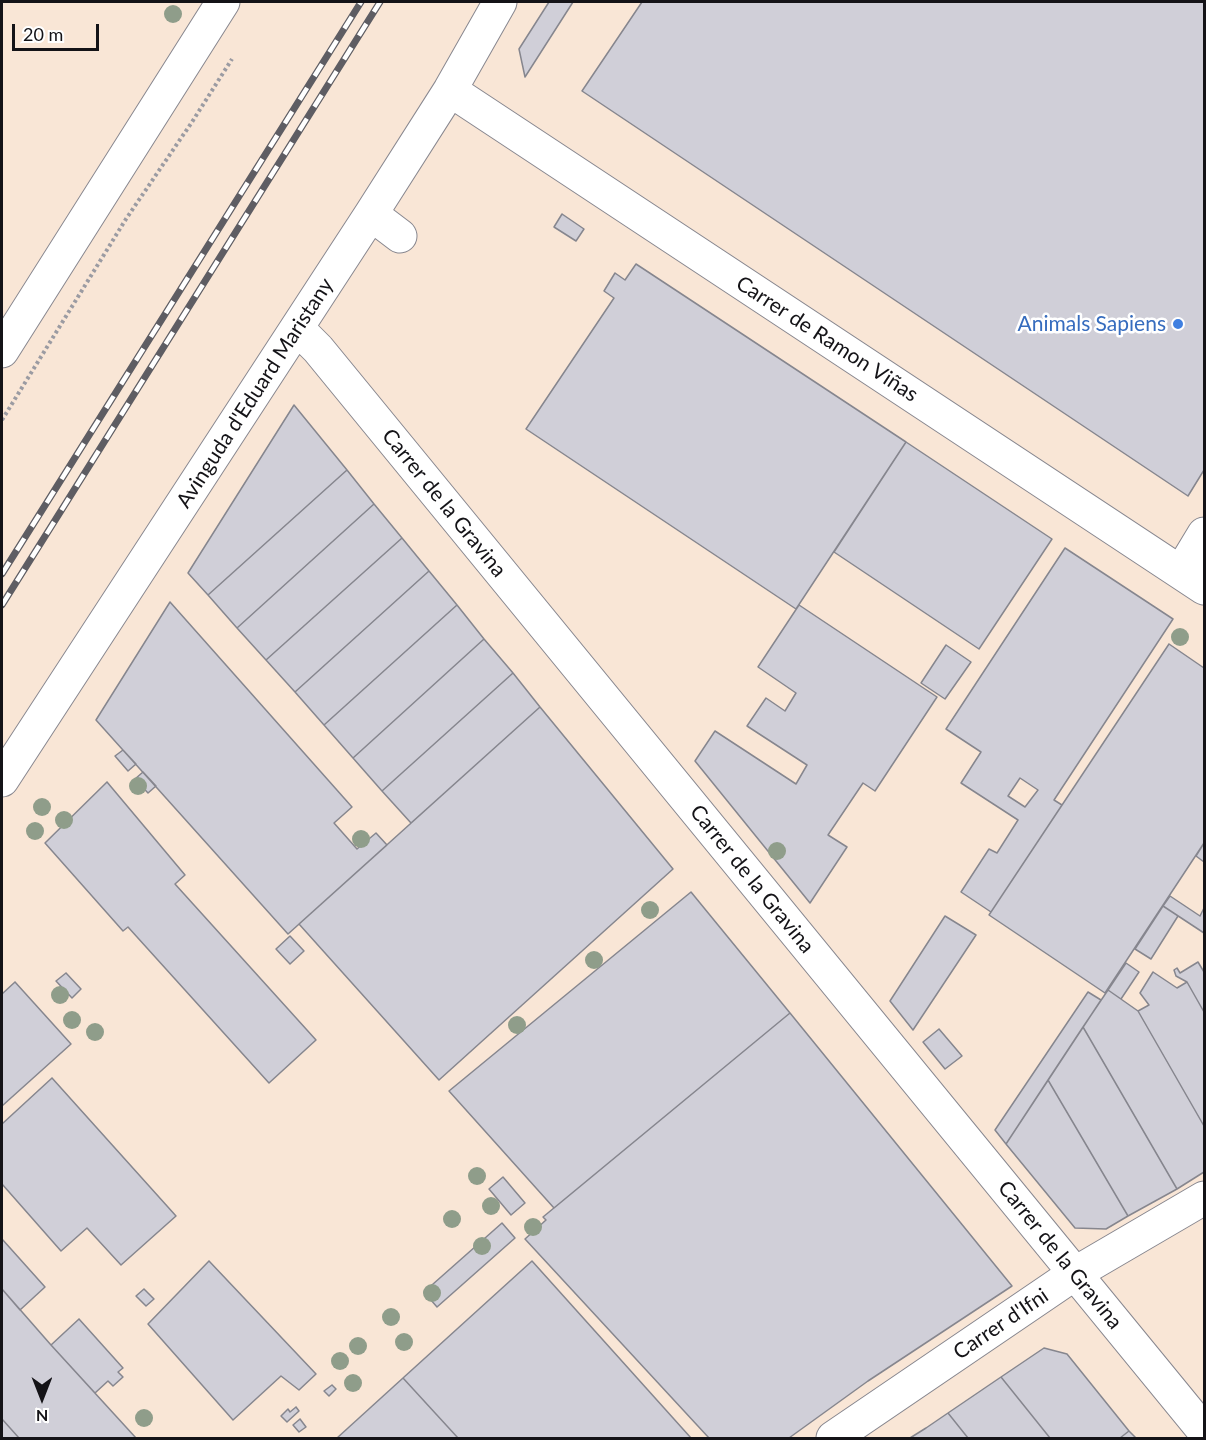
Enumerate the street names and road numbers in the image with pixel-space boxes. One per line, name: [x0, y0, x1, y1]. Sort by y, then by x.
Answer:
street label: Carrer de Ramon Viñas: [731, 271, 923, 407]
street label: Avinguda d'Eduard Maristany: [171, 273, 339, 513]
street label: Carrer de la Gravina: [377, 424, 511, 582]
street label: Carrer de la Gravina: [685, 800, 819, 958]
street label: Carrer de la Gravina: [993, 1176, 1127, 1334]
street label: Carrer d'Ifni: [949, 1283, 1053, 1365]

